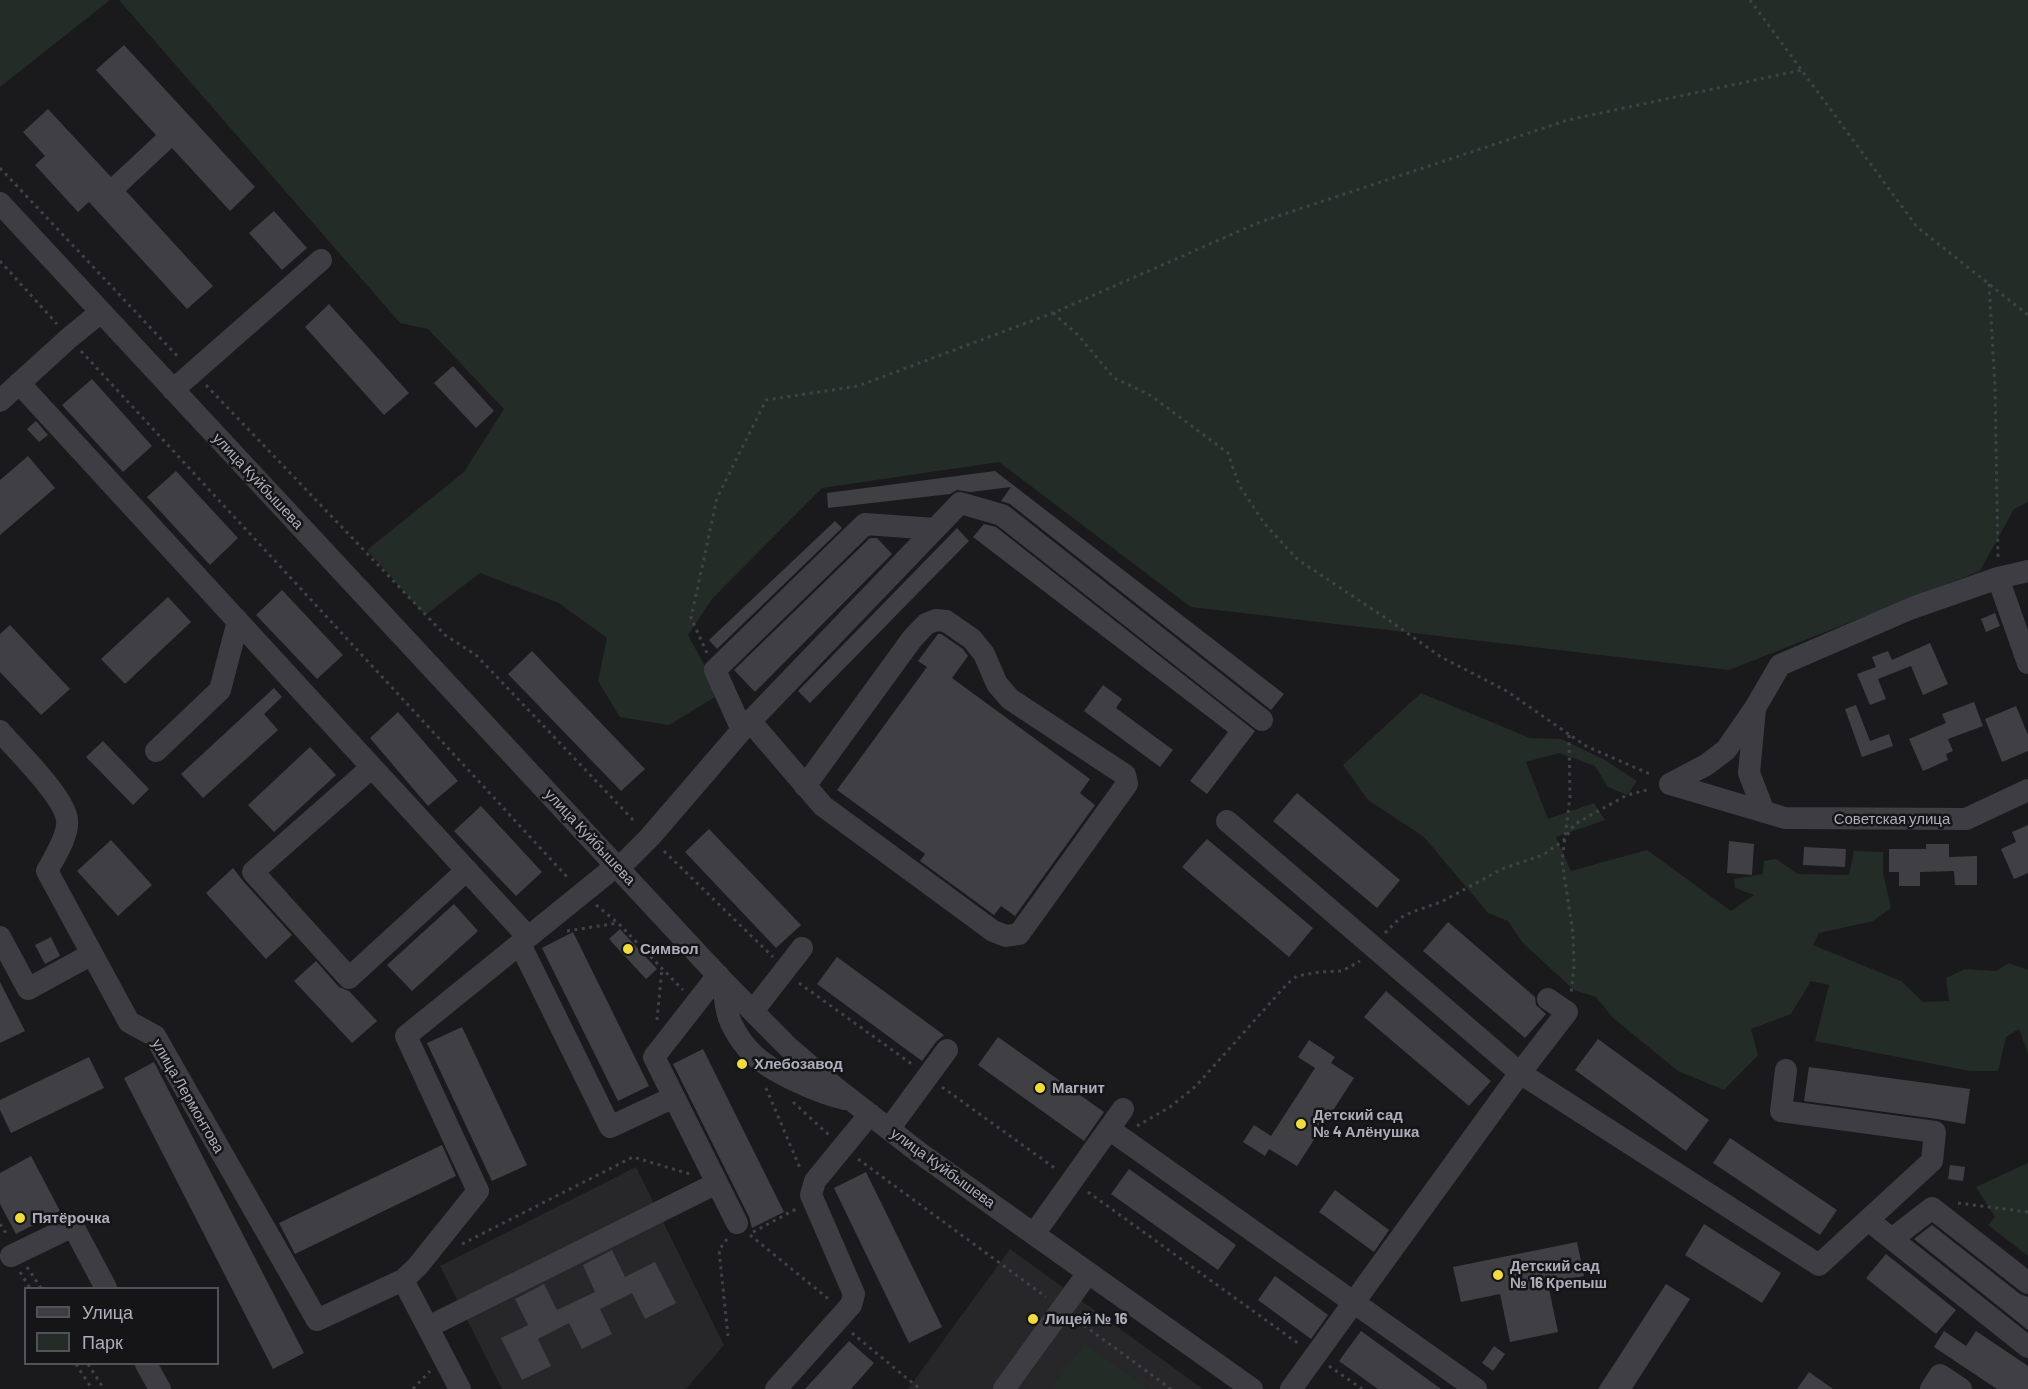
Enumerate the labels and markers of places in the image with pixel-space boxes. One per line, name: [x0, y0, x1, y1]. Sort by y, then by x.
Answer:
place label: Символ: [640, 940, 698, 958]
marker: Символ: [621, 942, 635, 956]
place label: Хлебозавод: [754, 1055, 843, 1073]
marker: Хлебозавод: [735, 1057, 749, 1071]
place label: Магнит: [1052, 1079, 1105, 1097]
marker: Магнит: [1033, 1081, 1047, 1095]
place label: Детский сад № 4 Алёнушка: [1313, 1106, 1419, 1141]
marker: Детский сад № 4 Алёнушка: [1294, 1117, 1308, 1131]
place label: Пятёрочка: [32, 1209, 110, 1227]
marker: Пятёрочка: [13, 1211, 27, 1225]
place label: Детский сад № 16 Крепыш: [1510, 1257, 1607, 1292]
marker: Детский сад № 16 Крепыш: [1491, 1268, 1505, 1282]
place label: Лицей № 16: [1045, 1310, 1128, 1328]
marker: Лицей № 16: [1026, 1312, 1040, 1326]

